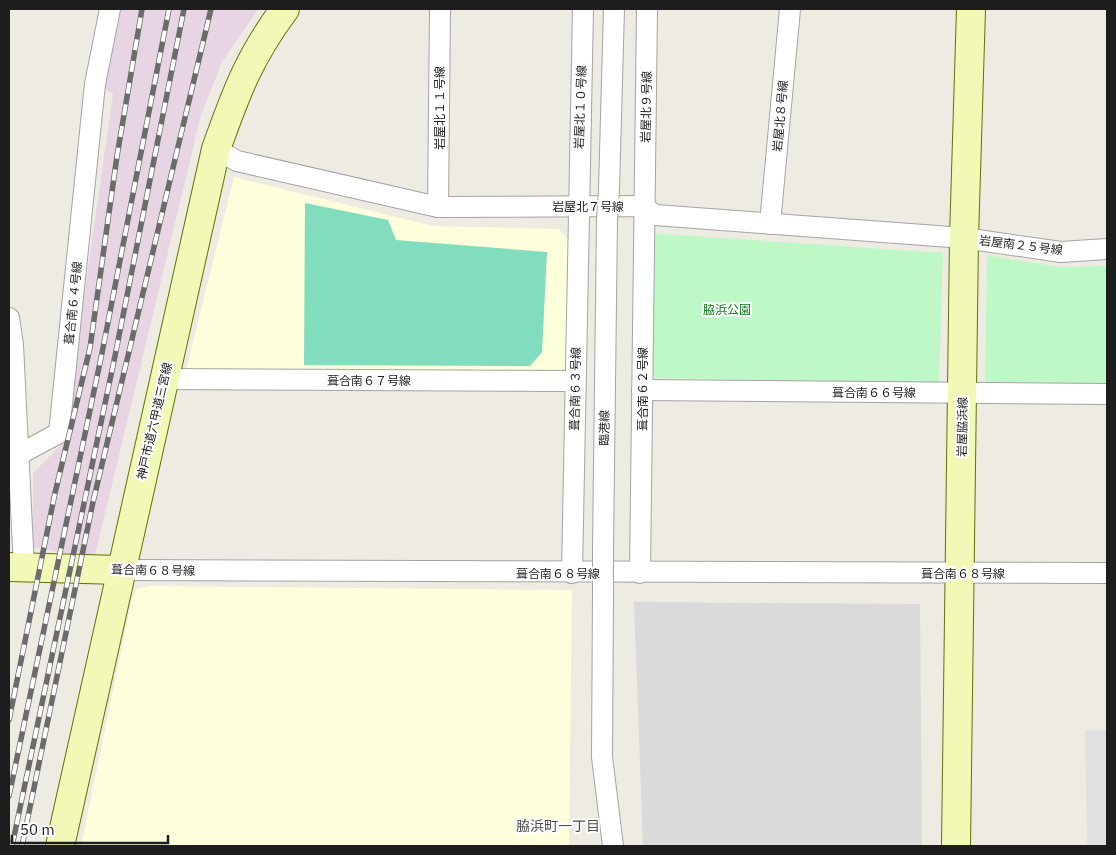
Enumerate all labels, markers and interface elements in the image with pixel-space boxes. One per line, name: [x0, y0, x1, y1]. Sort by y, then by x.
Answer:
street label: 岩屋北１０号線: [571, 65, 589, 149]
street label: 岩屋北１１号線: [432, 66, 447, 150]
street label: 岩屋北９号線: [638, 71, 654, 143]
street label: 岩屋北８号線: [769, 79, 791, 153]
street label: 岩屋北７号線: [552, 199, 624, 214]
street label: 岩屋南２５号線: [978, 232, 1064, 258]
street label: 葺合南６４号線: [61, 260, 85, 346]
park label: 脇浜公園: [703, 302, 751, 317]
street label: 葺合南６３号線: [567, 347, 583, 431]
street label: 葺合南６２号線: [635, 347, 650, 431]
street label: 神戸市道六甲道三宮線: [133, 361, 175, 481]
street label: 葺合南６７号線: [327, 373, 411, 388]
street label: 葺合南６６号線: [832, 385, 916, 400]
street label: 岩屋脇浜線: [954, 397, 970, 457]
street label: 臨港線: [596, 410, 612, 446]
street label: 葺合南６８号線: [111, 562, 195, 578]
street label: 葺合南６８号線: [516, 566, 600, 581]
street label: 葺合南６８号線: [921, 566, 1005, 581]
scale bar: [12, 812, 169, 844]
district label: 脇浜町一丁目: [516, 817, 600, 835]
text: 50 m: [20, 820, 55, 839]

